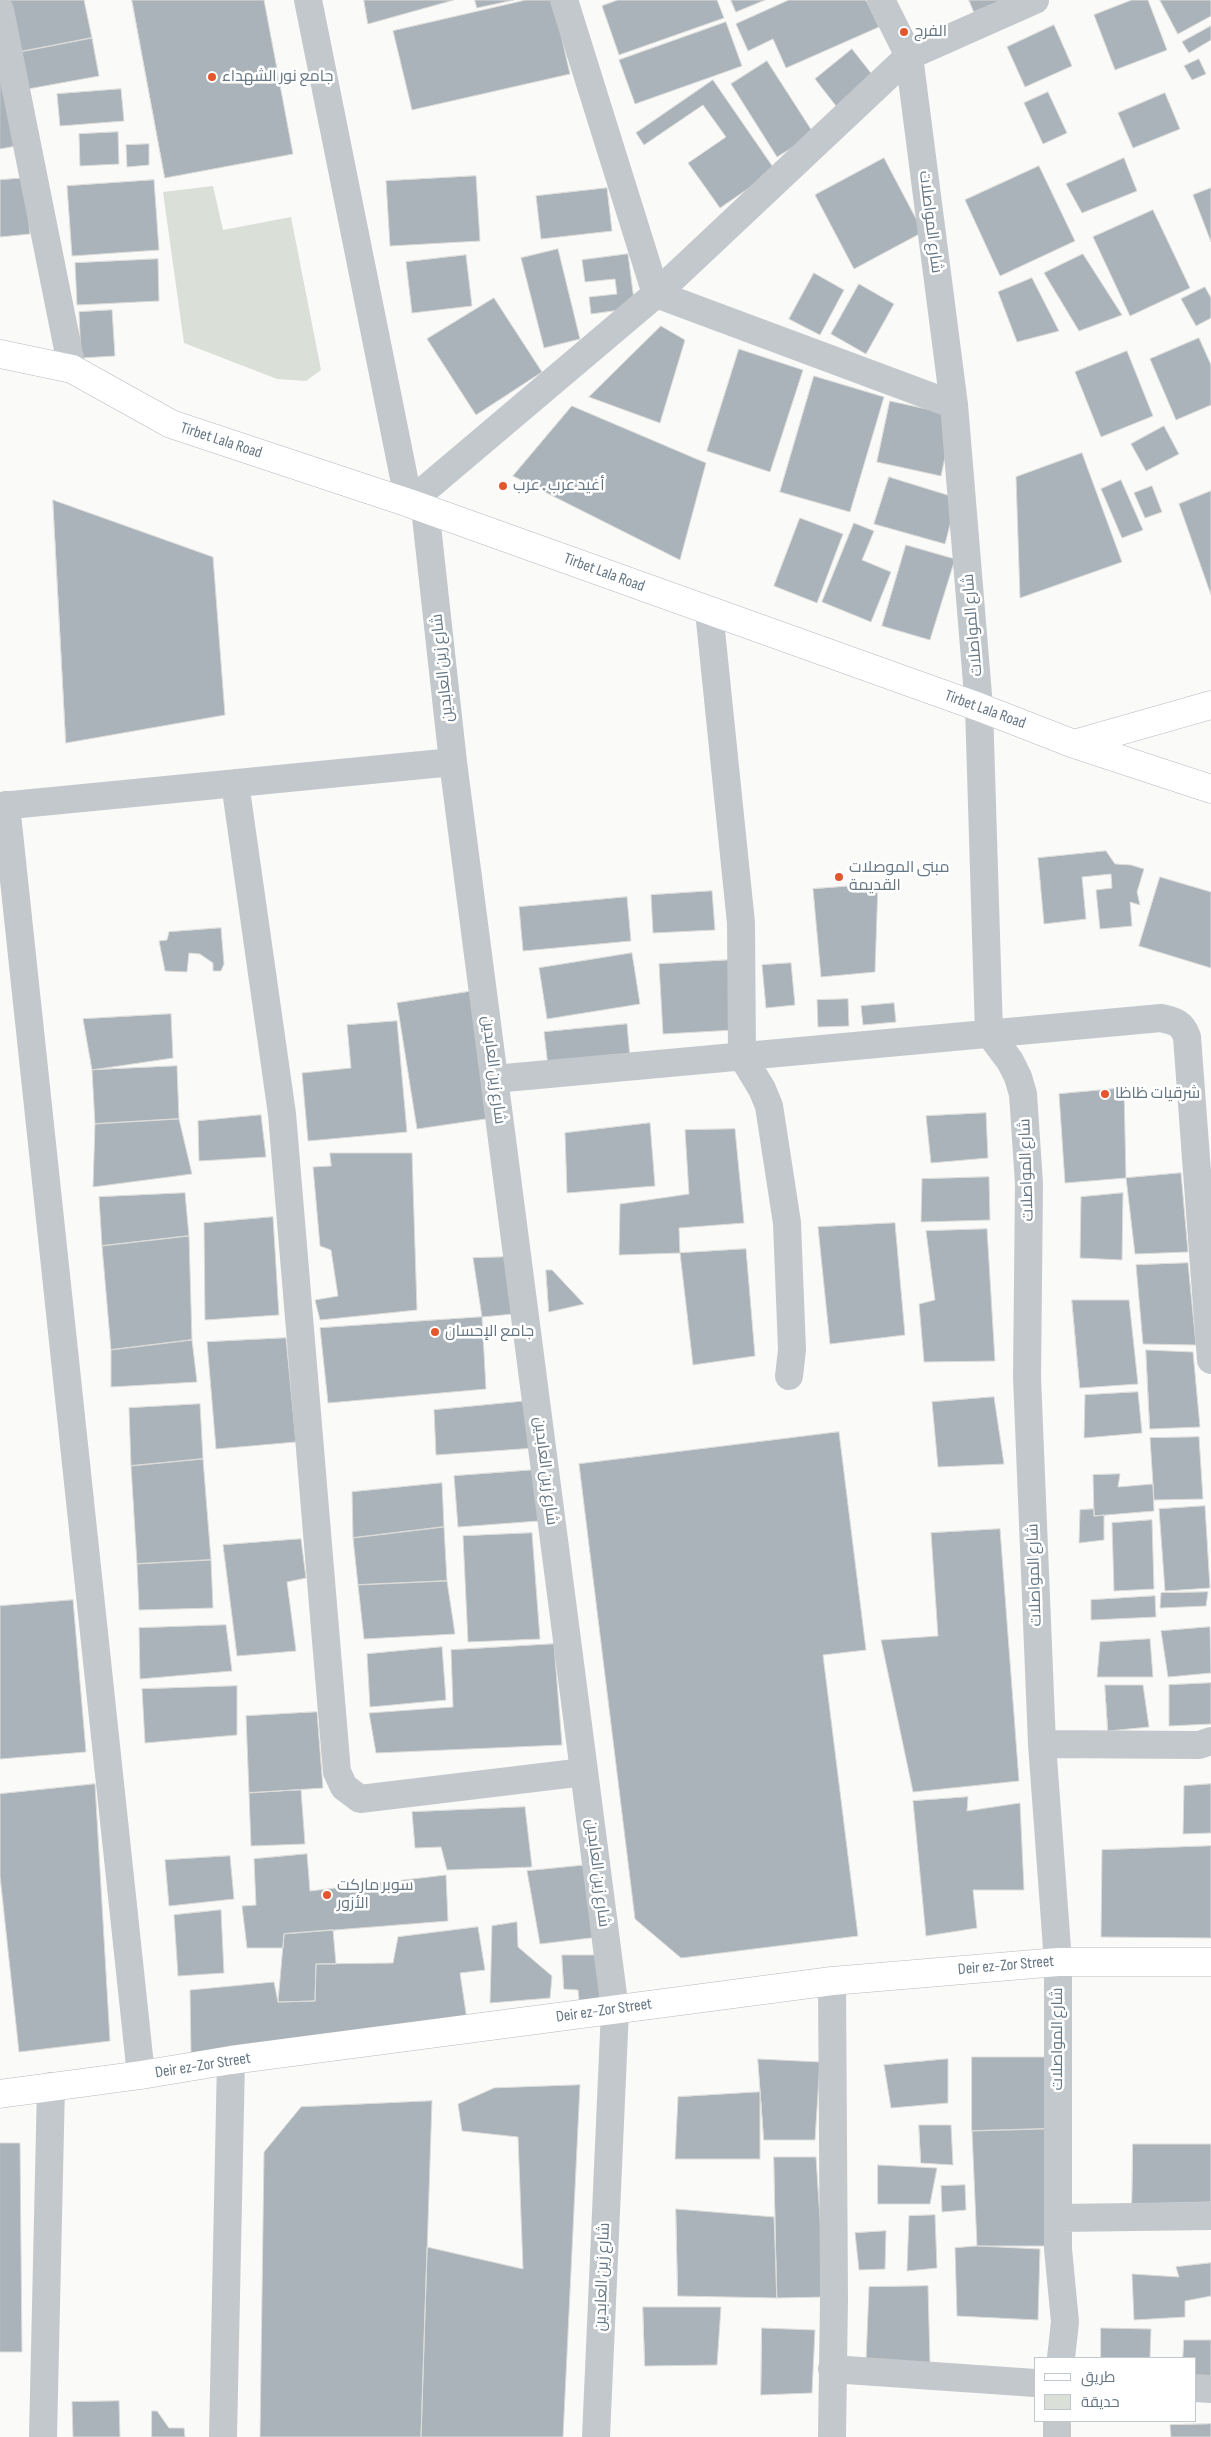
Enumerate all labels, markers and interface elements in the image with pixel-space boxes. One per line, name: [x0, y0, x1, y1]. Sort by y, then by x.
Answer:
place label: الفرج: [914, 22, 947, 42]
marker: الفرج: [898, 26, 910, 38]
place label: جامع نور الشهداء: [222, 67, 333, 87]
marker: جامع نور الشهداء: [206, 71, 218, 83]
street label: شارع المواصلات: [914, 170, 946, 274]
street label: Tirbet Lala Road: [178, 419, 264, 463]
place label: أغيد عرب . عرب: [513, 476, 605, 496]
marker: أغيد عرب . عرب: [497, 480, 509, 492]
street label: Tirbet Lala Road: [561, 549, 647, 597]
street label: شارع المواصلات: [959, 573, 987, 677]
street label: شارع زين العابدين: [428, 613, 458, 723]
street label: Tirbet Lala Road: [942, 686, 1028, 734]
place label: مبنى الموصلات القديمة: [849, 858, 950, 896]
marker: مبنى الموصلات القديمة: [833, 871, 845, 883]
street label: شارع زين العابدين: [477, 1015, 509, 1125]
place label: شرقيات ظاظا: [1115, 1084, 1200, 1104]
marker: شرقيات ظاظا: [1099, 1088, 1111, 1100]
street label: شارع المواصلات: [1016, 1118, 1038, 1222]
place label: جامع الإحسان: [445, 1322, 534, 1342]
marker: جامع الإحسان: [429, 1326, 441, 1338]
street label: شارع زين العابدين: [529, 1416, 561, 1526]
street label: شارع المواصلات: [1024, 1523, 1046, 1627]
street label: شارع زين العابدين: [581, 1818, 613, 1928]
place label: سوبر ماركت الأزور: [337, 1876, 413, 1914]
marker: سوبر ماركت الأزور: [321, 1889, 333, 1901]
street label: Deir ez-Zor Street: [957, 1952, 1055, 1980]
street label: شارع المواصلات: [1048, 1987, 1068, 2091]
street label: Deir ez-Zor Street: [555, 1995, 653, 2027]
street label: Deir ez-Zor Street: [154, 2049, 252, 2083]
street label: شارع زين العابدين: [592, 2222, 614, 2332]
legend: [1034, 2357, 1196, 2422]
text: طريق: [1081, 2368, 1115, 2387]
text: حديقة: [1081, 2393, 1120, 2412]

